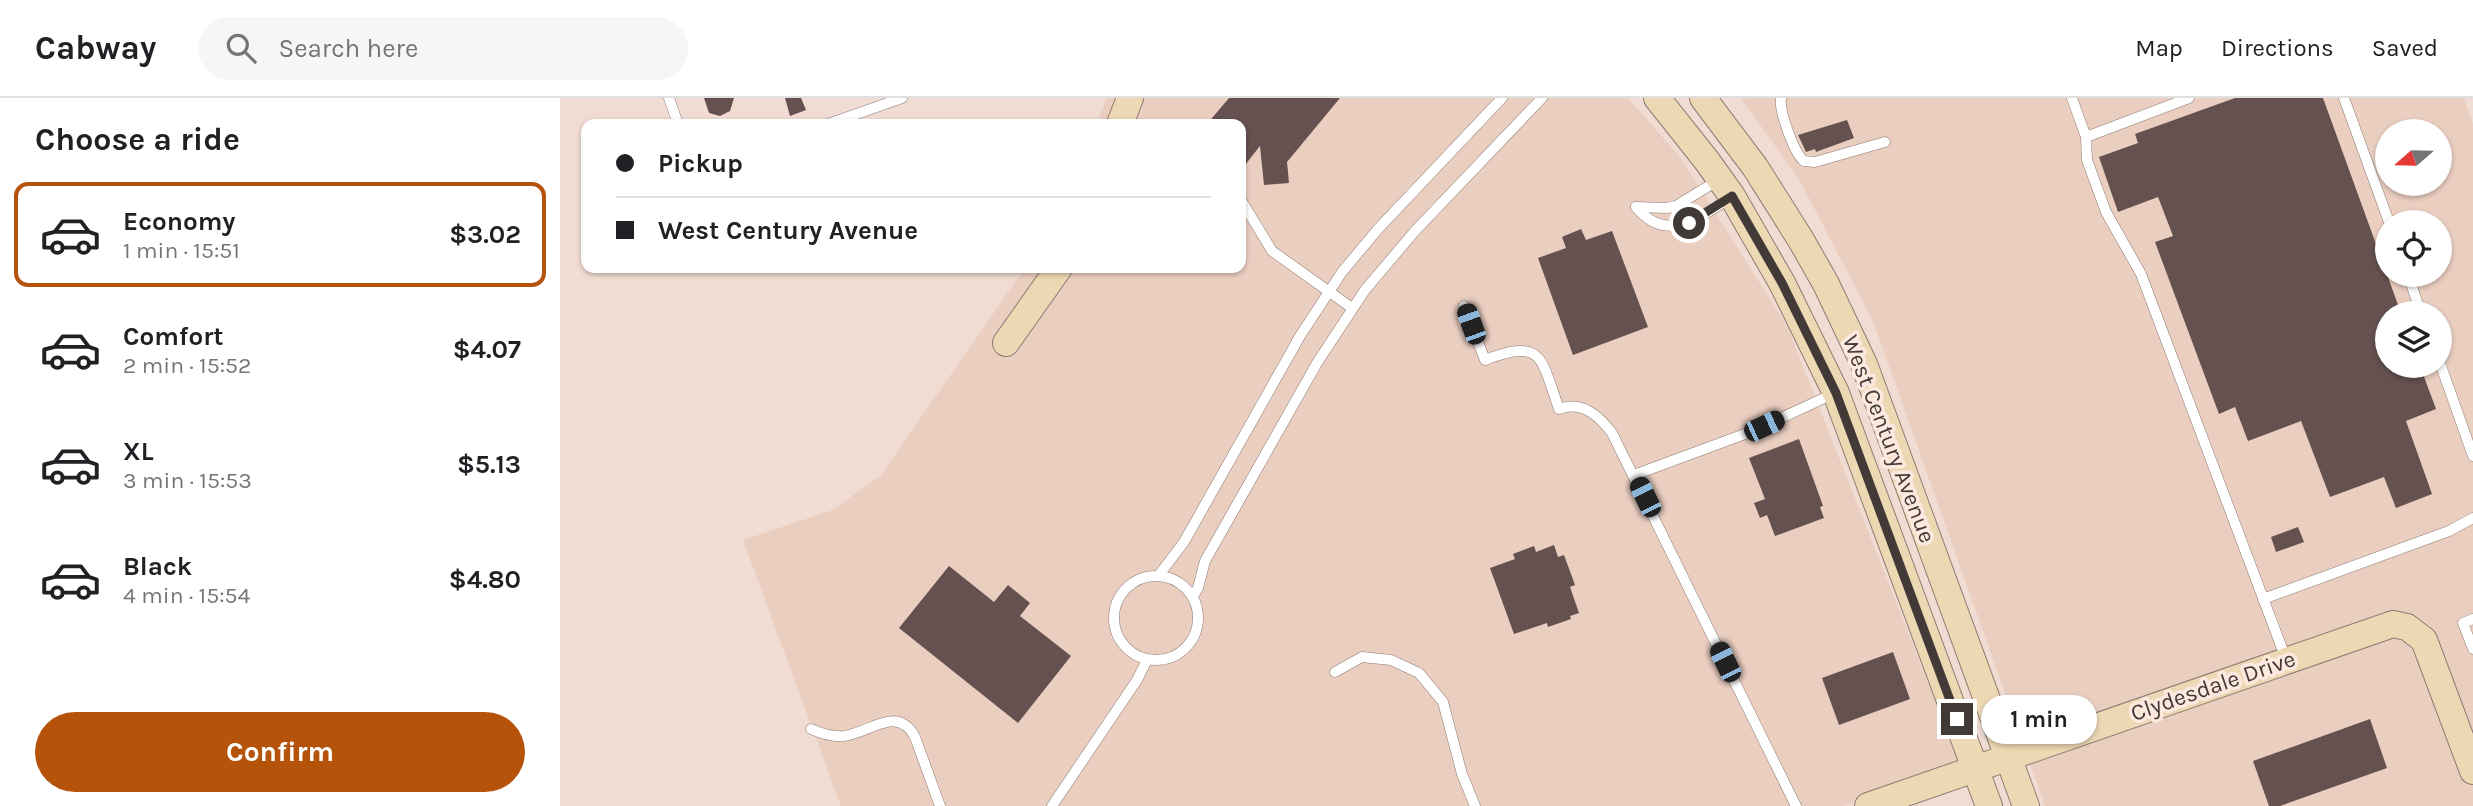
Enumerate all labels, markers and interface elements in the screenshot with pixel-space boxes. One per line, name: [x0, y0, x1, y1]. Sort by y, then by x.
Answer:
search box: [198, 17, 688, 80]
text: Cabway: [35, 29, 156, 67]
icon: search: [222, 29, 260, 67]
text: Search here: [278, 33, 418, 64]
text: Map: [2135, 34, 2183, 62]
text: Directions: [2221, 34, 2334, 62]
text: Saved: [2372, 34, 2438, 62]
north arrow: [2375, 119, 2452, 196]
map controls: [2375, 119, 2452, 378]
text: Choose a ride: [35, 121, 240, 158]
text: Pickup: [658, 148, 743, 179]
icon: car: [39, 203, 102, 266]
text: Economy: [123, 206, 235, 237]
route start: [1673, 207, 1705, 239]
button: locate: [2375, 210, 2452, 287]
text: West Century Avenue: [658, 215, 918, 246]
text: $3.02: [449, 219, 521, 250]
text: 1 min · 15:51: [123, 237, 240, 264]
car: [1454, 301, 1489, 347]
button: layers: [2375, 301, 2452, 378]
icon: car: [39, 318, 102, 381]
text: Comfort: [123, 321, 224, 352]
street label: West Century Avenue: [1837, 331, 1941, 547]
text: $4.07: [453, 334, 521, 365]
text: 2 min · 15:52: [123, 352, 251, 379]
car: [1741, 408, 1788, 444]
icon: car: [39, 433, 102, 496]
text: XL: [123, 436, 154, 467]
text: $5.13: [457, 449, 521, 480]
text: 3 min · 15:53: [123, 467, 252, 494]
car: [1627, 474, 1664, 520]
icon: car: [39, 548, 102, 611]
text: Black: [123, 551, 192, 582]
text: $4.80: [449, 564, 521, 595]
text: 4 min · 15:54: [123, 582, 250, 609]
car: [1707, 639, 1744, 685]
street label: Clydesdale Drive: [2127, 645, 2299, 727]
callout: 1 min: [1982, 694, 2097, 744]
route end: [1941, 703, 1973, 735]
text: 1 min: [2010, 706, 2068, 733]
button: Confirm: [35, 712, 525, 792]

